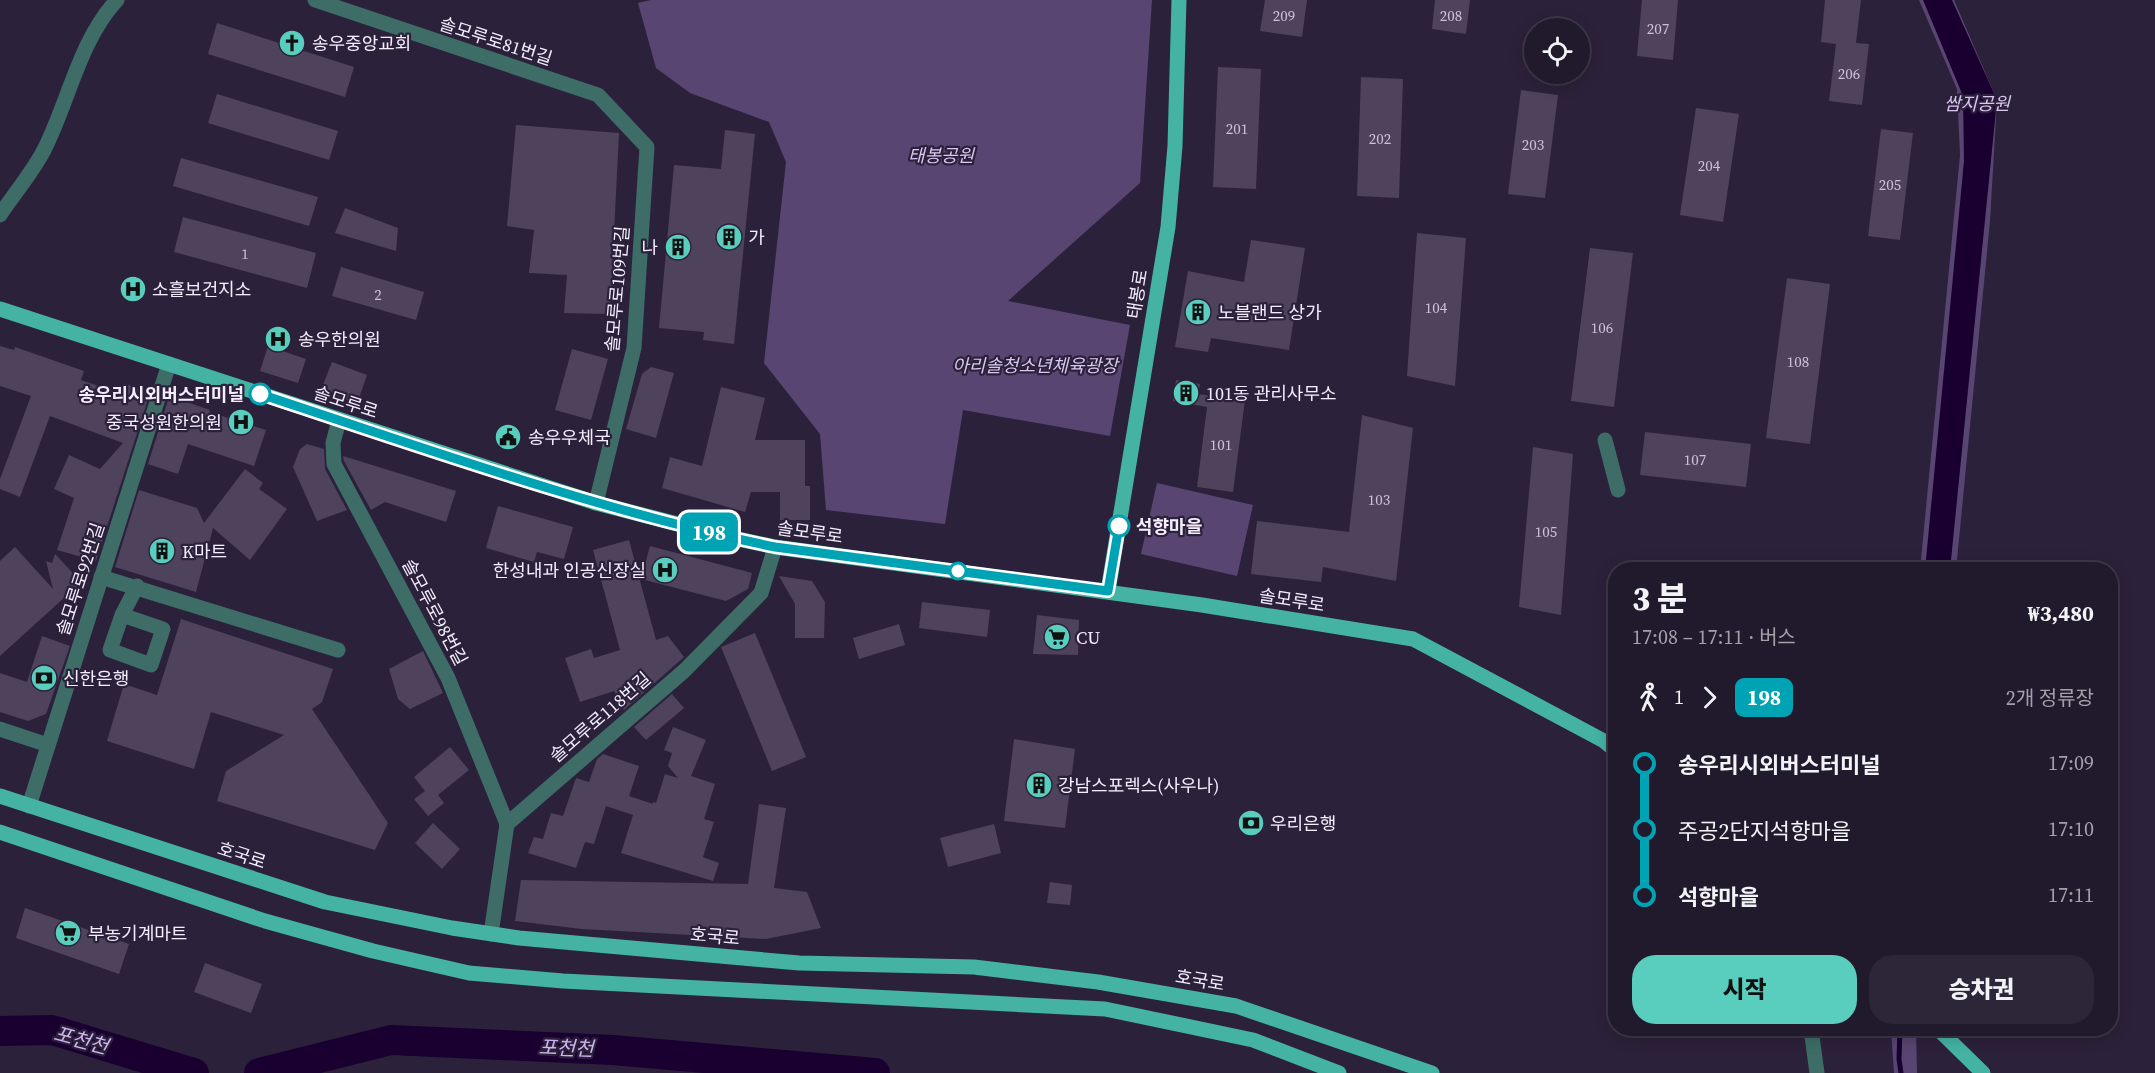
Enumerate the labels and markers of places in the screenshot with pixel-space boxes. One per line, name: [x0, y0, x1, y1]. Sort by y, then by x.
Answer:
church icon: 송우중앙교회: [277, 28, 307, 58]
place label: 송우중앙교회: [312, 31, 411, 56]
building icon: 가: [714, 222, 744, 252]
place label: 가: [748, 225, 765, 250]
building icon: 나: [663, 232, 693, 262]
place label: 나: [641, 235, 658, 260]
hospital icon: 소흘보건지소: [118, 274, 148, 304]
place label: 소흘보건지소: [152, 277, 251, 302]
building icon: 노블랜드 상가: [1183, 297, 1213, 327]
place label: 노블랜드 상가: [1218, 300, 1322, 325]
hospital icon: 송우한의원: [263, 324, 293, 354]
place label: 송우한의원: [298, 327, 381, 352]
building icon: 101동 관리사무소: [1171, 378, 1201, 408]
place label: 101동 관리사무소: [1206, 381, 1337, 406]
place label: 송우리시외버스터미널: [78, 382, 244, 407]
marker: 송우리시외버스터미널: [249, 383, 271, 405]
hospital icon: 중국성원한의원: [226, 407, 256, 437]
place label: 중국성원한의원: [106, 410, 222, 435]
public building icon: 송우우체국: [493, 422, 523, 452]
place label: 송우우체국: [528, 425, 611, 450]
place label: 석향마을: [1136, 514, 1202, 539]
marker: 석향마을: [1108, 515, 1130, 537]
building icon: K마트: [147, 536, 177, 566]
place label: K마트: [182, 539, 227, 564]
hospital icon: 한성내과 인공신장실: [650, 555, 680, 585]
place label: 한성내과 인공신장실: [493, 558, 646, 583]
unlabelled marker: [949, 562, 967, 580]
supermarket icon: CU: [1042, 622, 1072, 652]
place label: CU: [1076, 625, 1100, 650]
bank icon: 신한은행: [29, 663, 59, 693]
place label: 신한은행: [63, 666, 129, 691]
building icon: 강남스포렉스(사우나): [1024, 770, 1054, 800]
place label: 강남스포렉스(사우나): [1058, 773, 1219, 798]
bank icon: 우리은행: [1236, 808, 1266, 838]
place label: 우리은행: [1270, 811, 1336, 836]
supermarket icon: 부농기계마트: [53, 918, 83, 948]
place label: 부농기계마트: [88, 921, 187, 946]

